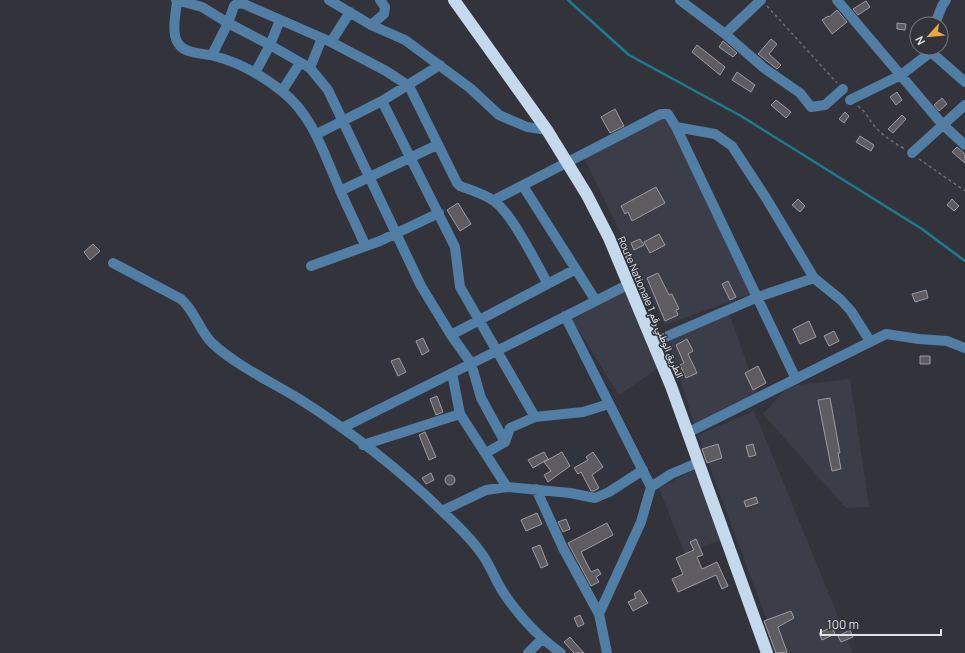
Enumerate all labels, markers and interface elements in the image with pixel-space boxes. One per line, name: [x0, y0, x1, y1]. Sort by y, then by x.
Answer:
north arrow: [909, 16, 949, 56]
text: N: [911, 34, 928, 48]
street label: Route Nationale الطريق الوطني رقم 1: [613, 234, 687, 381]
scale bar: [821, 611, 941, 637]
text: 100 m: [827, 616, 859, 633]

